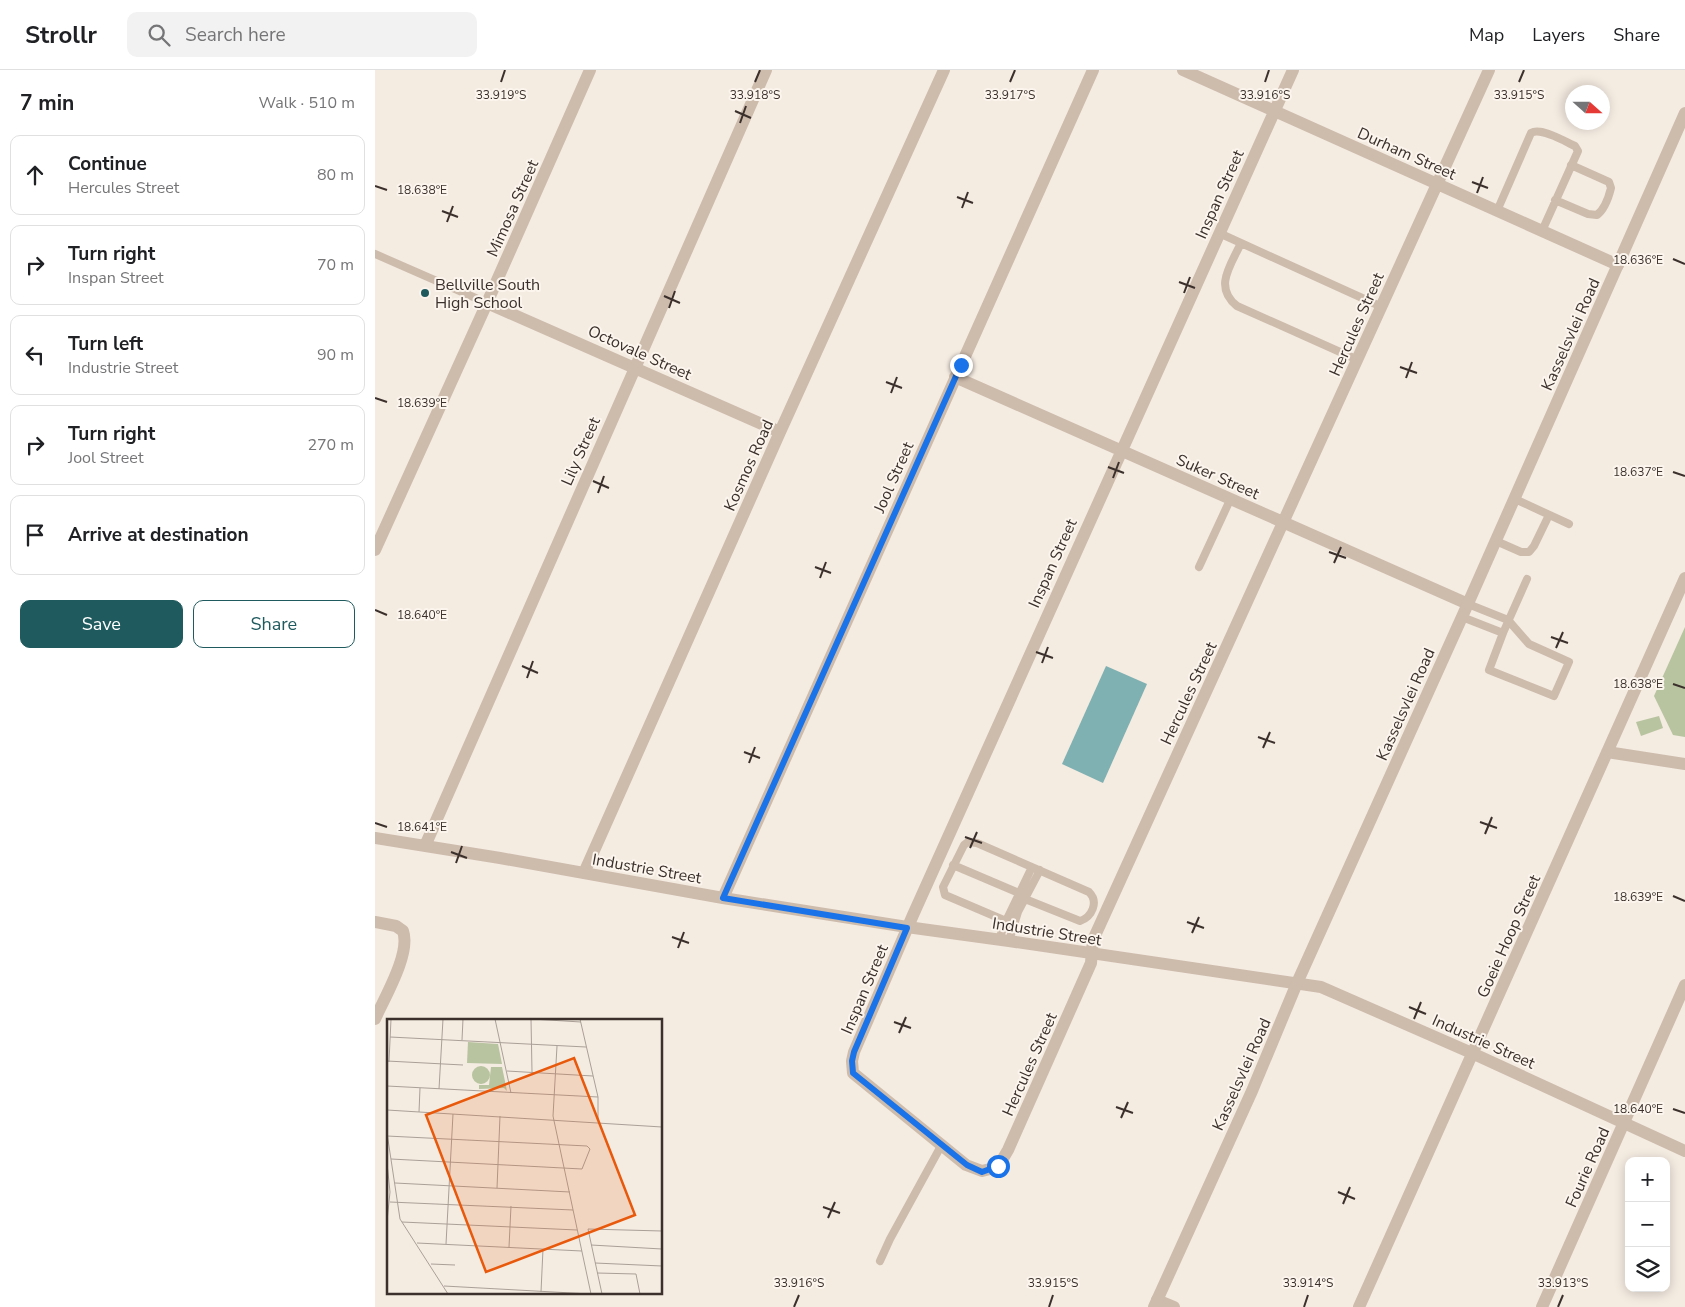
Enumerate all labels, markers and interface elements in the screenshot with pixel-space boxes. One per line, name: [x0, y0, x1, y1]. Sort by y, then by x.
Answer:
search box: [127, 12, 477, 57]
text: Strollr: [25, 19, 97, 51]
icon: search: [145, 21, 173, 49]
text: Search here: [185, 22, 286, 48]
text: Map: [1469, 23, 1504, 47]
text: Layers: [1532, 23, 1585, 47]
text: Share: [1613, 23, 1660, 47]
north arrow: [1565, 85, 1610, 130]
text: 33.919°S: [476, 87, 526, 103]
text: 33.918°S: [730, 87, 780, 103]
text: 33.917°S: [985, 87, 1035, 103]
text: 33.916°S: [1240, 87, 1290, 103]
text: 33.915°S: [1494, 87, 1544, 103]
text: 7 min: [20, 89, 74, 117]
text: Walk · 510 m: [259, 92, 355, 114]
street label: Durham Street: [1354, 122, 1460, 186]
street label: Inspan Street: [1190, 146, 1250, 243]
text: Continue: [68, 151, 147, 177]
street label: Mimosa Street: [482, 156, 544, 260]
icon: ahead: [21, 161, 49, 189]
text: 80 m: [317, 164, 354, 186]
text: Hercules Street: [68, 177, 179, 199]
text: 18.638°E: [397, 182, 447, 198]
text: Turn right: [68, 241, 155, 267]
icon: right: [21, 251, 49, 279]
text: 18.636°E: [1613, 252, 1663, 268]
text: 70 m: [317, 254, 354, 276]
text: Inspan Street: [68, 267, 164, 289]
street label: Hercules Street: [1324, 269, 1390, 380]
place label: Bellville South High School: [435, 274, 540, 314]
street label: Kasselsvlei Road: [1536, 275, 1606, 394]
marker: Bellville South High School: [419, 287, 431, 299]
street label: Octovale Street: [584, 320, 695, 386]
text: Turn left: [68, 331, 143, 357]
icon: left: [21, 341, 49, 369]
text: 90 m: [317, 344, 354, 366]
route end: [950, 354, 973, 377]
text: Industrie Street: [68, 357, 178, 379]
text: 18.639°E: [397, 395, 447, 411]
street label: Lily Street: [556, 413, 606, 489]
street label: Kosmos Road: [719, 416, 779, 515]
text: Turn right: [68, 421, 155, 447]
icon: right: [21, 431, 49, 459]
text: 270 m: [307, 434, 354, 456]
street label: Jool Street: [868, 438, 919, 517]
text: Jool Street: [68, 447, 143, 469]
street label: Suker Street: [1173, 449, 1263, 505]
text: 18.637°E: [1613, 464, 1663, 480]
street label: Inspan Street: [1023, 515, 1083, 612]
icon: arrive: [21, 521, 49, 549]
text: Arrive at destination: [68, 522, 249, 548]
button: Save: [20, 600, 183, 648]
button: Share: [193, 600, 355, 648]
text: 18.640°E: [397, 607, 447, 623]
street label: Hercules Street: [1155, 638, 1223, 749]
street label: Kasselsvlei Road: [1371, 645, 1441, 764]
text: 18.638°E: [1613, 676, 1663, 692]
text: 18.641°E: [397, 819, 447, 835]
street label: Industrie Street: [591, 849, 703, 889]
street label: Goeie Hoop Street: [1472, 871, 1546, 1001]
text: 18.639°E: [1613, 889, 1663, 905]
street label: Industrie Street: [991, 912, 1103, 952]
street label: Inspan Street: [836, 941, 894, 1038]
street label: Hercules Street: [997, 1009, 1063, 1120]
street label: Industrie Street: [1429, 1009, 1539, 1075]
street label: Kasselsvlei Road: [1207, 1015, 1277, 1134]
inset map: [387, 1019, 663, 1294]
text: 18.640°E: [1613, 1101, 1663, 1117]
street label: Fourie Road: [1560, 1124, 1615, 1211]
route start: [987, 1155, 1010, 1178]
map controls: [1625, 1157, 1670, 1292]
button: +: [1625, 1157, 1670, 1202]
button: −: [1625, 1202, 1670, 1247]
button: layers: [1625, 1247, 1670, 1292]
text: 33.916°S: [774, 1275, 824, 1291]
text: 33.915°S: [1028, 1275, 1078, 1291]
text: 33.914°S: [1283, 1275, 1333, 1291]
text: 33.913°S: [1538, 1275, 1588, 1291]

